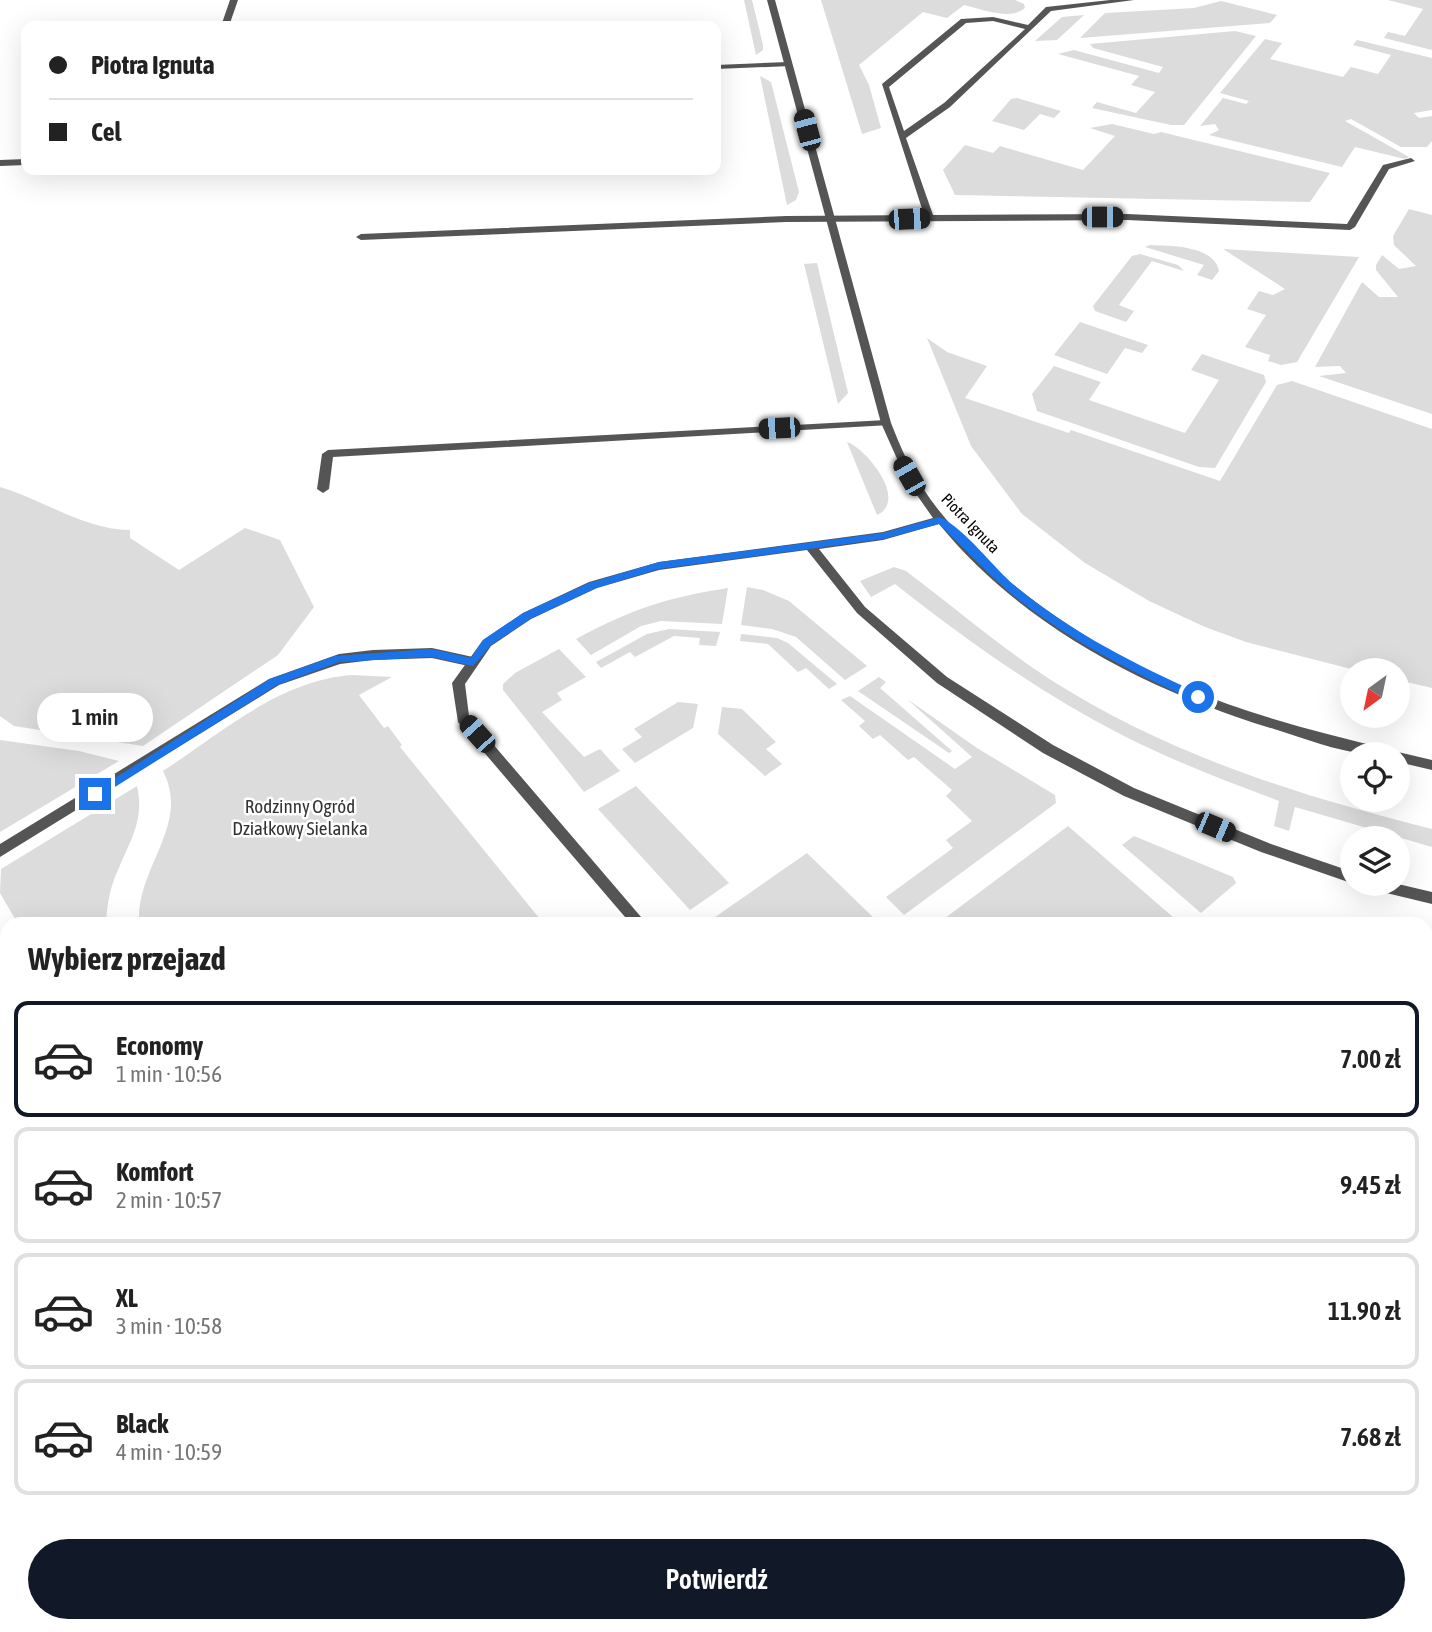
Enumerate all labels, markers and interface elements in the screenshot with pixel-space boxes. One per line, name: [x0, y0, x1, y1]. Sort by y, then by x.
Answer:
text: Piotra Ignuta: [91, 50, 215, 80]
car: [792, 107, 823, 153]
text: Cel: [91, 117, 121, 147]
car: [1082, 207, 1124, 228]
car: [888, 208, 931, 230]
car: [758, 416, 801, 440]
car: [890, 453, 929, 499]
street label: Piotra Ignuta: [937, 489, 1004, 557]
north arrow: [1340, 658, 1410, 728]
map controls: [1340, 658, 1410, 896]
route start: [1182, 681, 1214, 713]
callout: 1 min: [37, 692, 153, 742]
text: 1 min: [72, 704, 118, 730]
car: [456, 711, 499, 757]
button: locate: [1340, 742, 1410, 812]
route end: [79, 778, 111, 810]
park label: Rodzinny Ogród Działkowy Sielanka: [232, 795, 368, 839]
car: [1192, 809, 1239, 845]
button: layers: [1340, 826, 1410, 896]
text: Wybierz przejazd: [28, 940, 226, 977]
icon: car: [32, 1028, 95, 1091]
text: Economy: [116, 1031, 203, 1061]
text: 7.00 zł: [1340, 1044, 1401, 1074]
text: 1 min · 10:56: [116, 1061, 222, 1087]
icon: car: [32, 1154, 95, 1217]
text: Komfort: [116, 1157, 193, 1187]
text: 9.45 zł: [1340, 1170, 1401, 1200]
text: 2 min · 10:57: [116, 1187, 222, 1213]
icon: car: [32, 1280, 95, 1343]
text: XL: [116, 1283, 138, 1313]
text: 11.90 zł: [1328, 1296, 1401, 1326]
text: 3 min · 10:58: [116, 1313, 222, 1339]
icon: car: [32, 1406, 95, 1469]
text: Black: [116, 1409, 168, 1439]
text: 7.68 zł: [1340, 1422, 1401, 1452]
text: 4 min · 10:59: [116, 1439, 222, 1465]
button: Potwierdź: [28, 1539, 1405, 1619]

